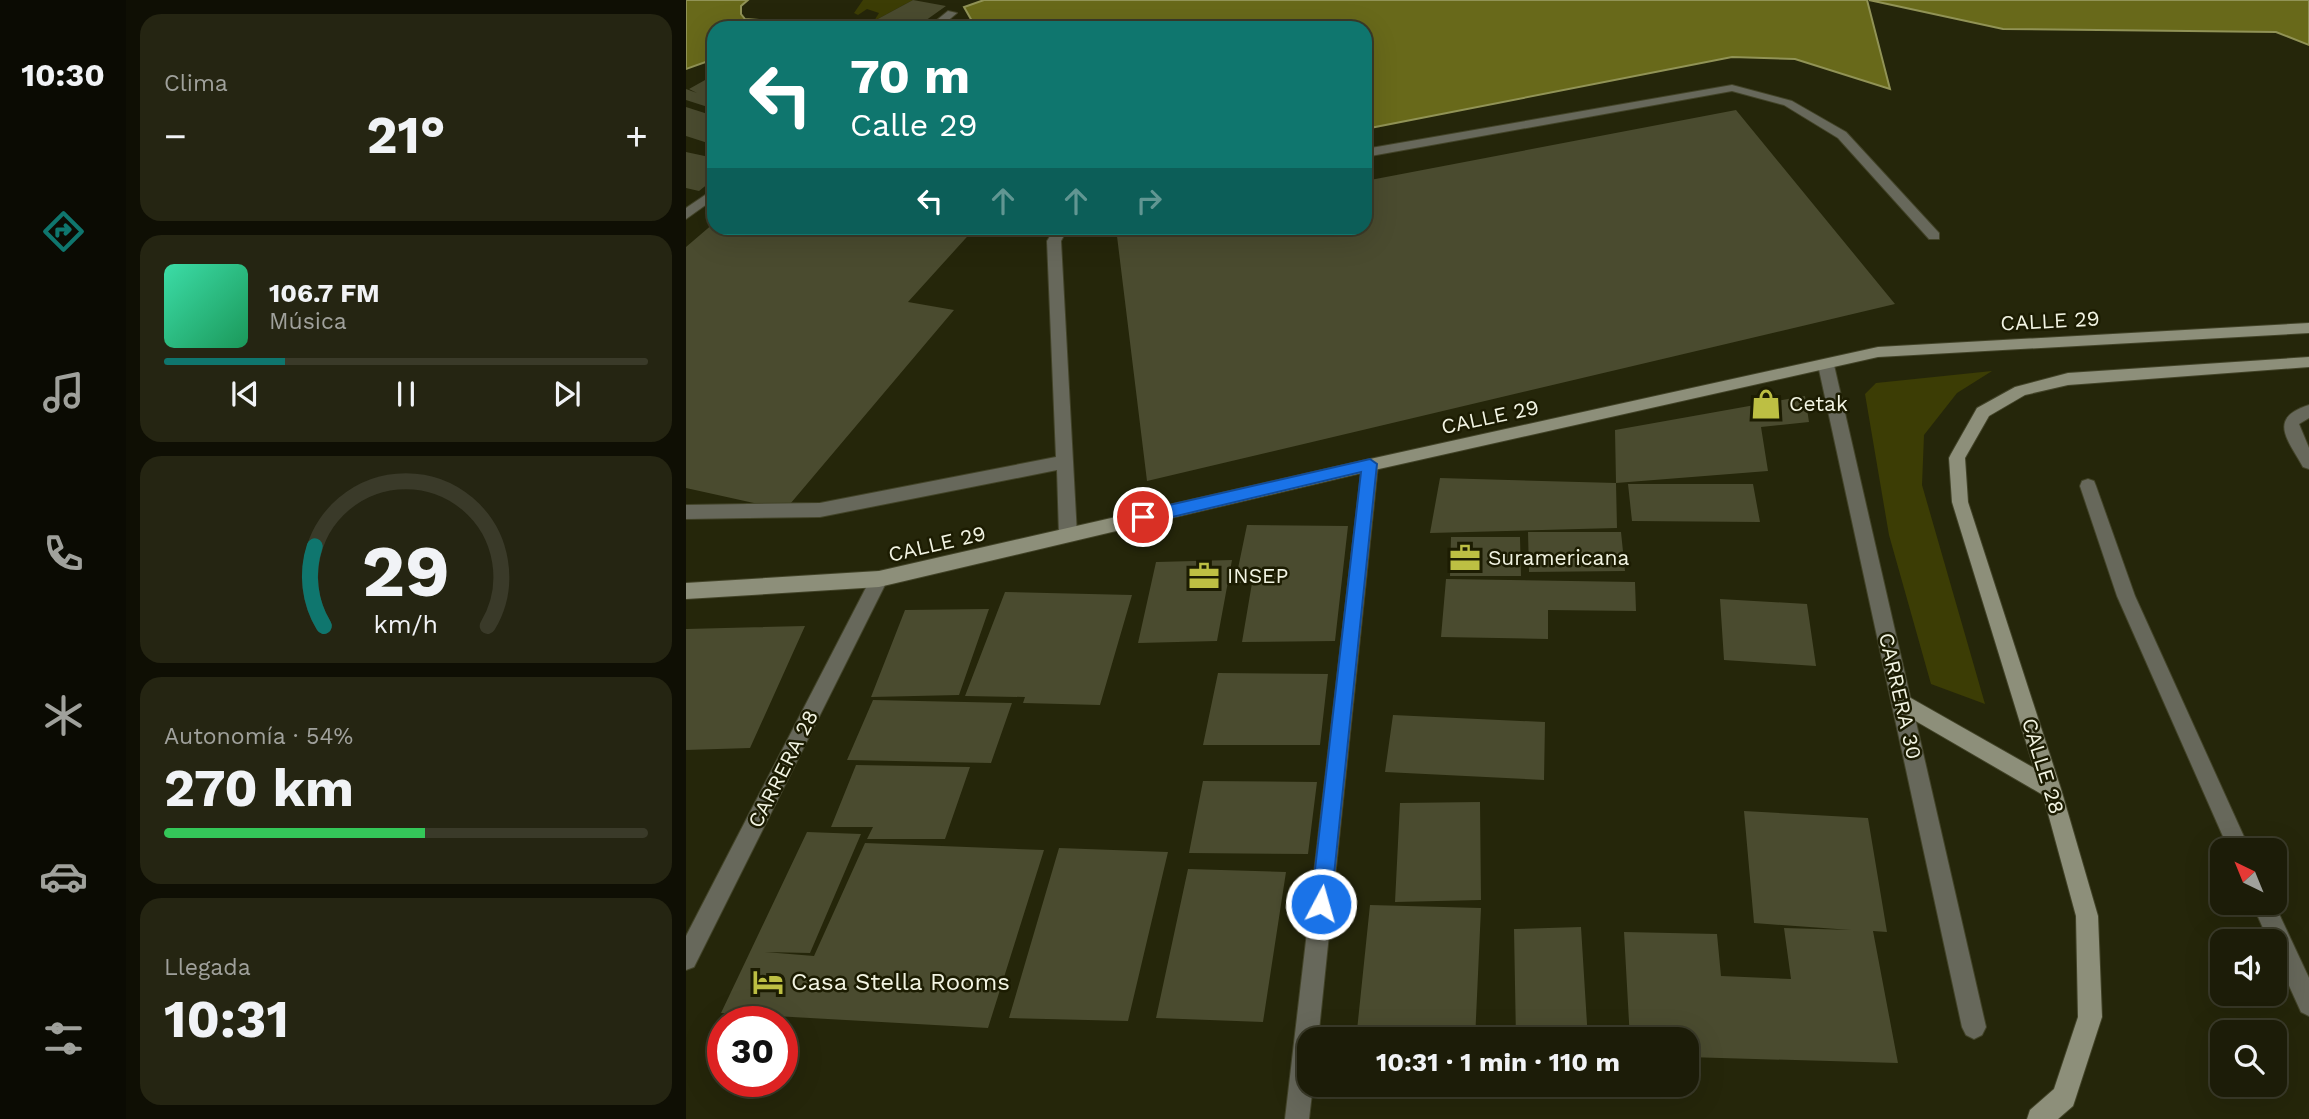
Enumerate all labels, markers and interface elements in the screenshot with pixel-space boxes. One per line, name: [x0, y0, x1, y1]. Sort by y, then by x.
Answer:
text: 70 m: [850, 47, 970, 105]
icon: left: [735, 49, 826, 140]
text: 10:30: [21, 56, 105, 94]
text: Clima: [164, 70, 228, 97]
text: 21°: [366, 105, 446, 166]
text: Calle 29: [850, 106, 977, 144]
text: −: [164, 114, 187, 158]
text: +: [625, 114, 648, 158]
icon: left: [911, 182, 949, 220]
icon: ahead: [984, 182, 1022, 220]
icon: ahead: [1057, 182, 1095, 220]
icon: right: [1130, 182, 1168, 220]
icon: directions: [39, 207, 88, 256]
text: 106.7 FM: [269, 278, 380, 308]
street label: CALLE 29: [2000, 305, 2100, 336]
text: Música: [269, 308, 347, 335]
icon: music: [39, 368, 88, 417]
icon: previous: [226, 375, 264, 413]
icon: pause: [387, 375, 425, 413]
icon: next: [548, 375, 586, 413]
shop icon: Cetak: [1749, 387, 1783, 421]
place label: Cetak: [1789, 391, 1848, 416]
street label: CALLE 29: [1439, 394, 1541, 439]
pin: [1113, 487, 1173, 547]
icon: arrive: [1124, 498, 1162, 536]
street label: CALLE 29: [886, 520, 988, 567]
text: 29: [362, 528, 450, 614]
icon: phone: [39, 529, 88, 578]
office icon: Suramericana: [1448, 541, 1482, 575]
place label: Suramericana: [1488, 545, 1629, 570]
office icon: INSEP: [1187, 559, 1221, 593]
place label: INSEP: [1227, 563, 1288, 588]
text: km/h: [374, 609, 438, 638]
street label: CARRERA 30: [1874, 630, 1927, 762]
icon: climate: [39, 691, 88, 740]
street label: CARRERA 28: [742, 706, 823, 832]
street label: CALLE 28: [2017, 715, 2070, 817]
text: Autonomía · 54%: [164, 723, 353, 750]
text: 270 km: [164, 758, 354, 819]
north arrow: [2210, 838, 2287, 915]
map controls: [2210, 838, 2287, 1097]
icon: car: [39, 852, 88, 901]
position arrow: [1284, 867, 1358, 941]
button: sound: [2210, 929, 2287, 1006]
text: Llegada: [164, 954, 251, 981]
hotel icon: Casa Stella Rooms: [751, 965, 785, 999]
place label: Casa Stella Rooms: [791, 968, 1010, 996]
text: 10:31: [164, 989, 289, 1050]
speed limit sign: 30: [707, 1006, 798, 1097]
icon: filters: [39, 1014, 88, 1063]
button: search: [2210, 1020, 2287, 1097]
text: 10:31 · 1 min · 110 m: [1376, 1047, 1620, 1077]

